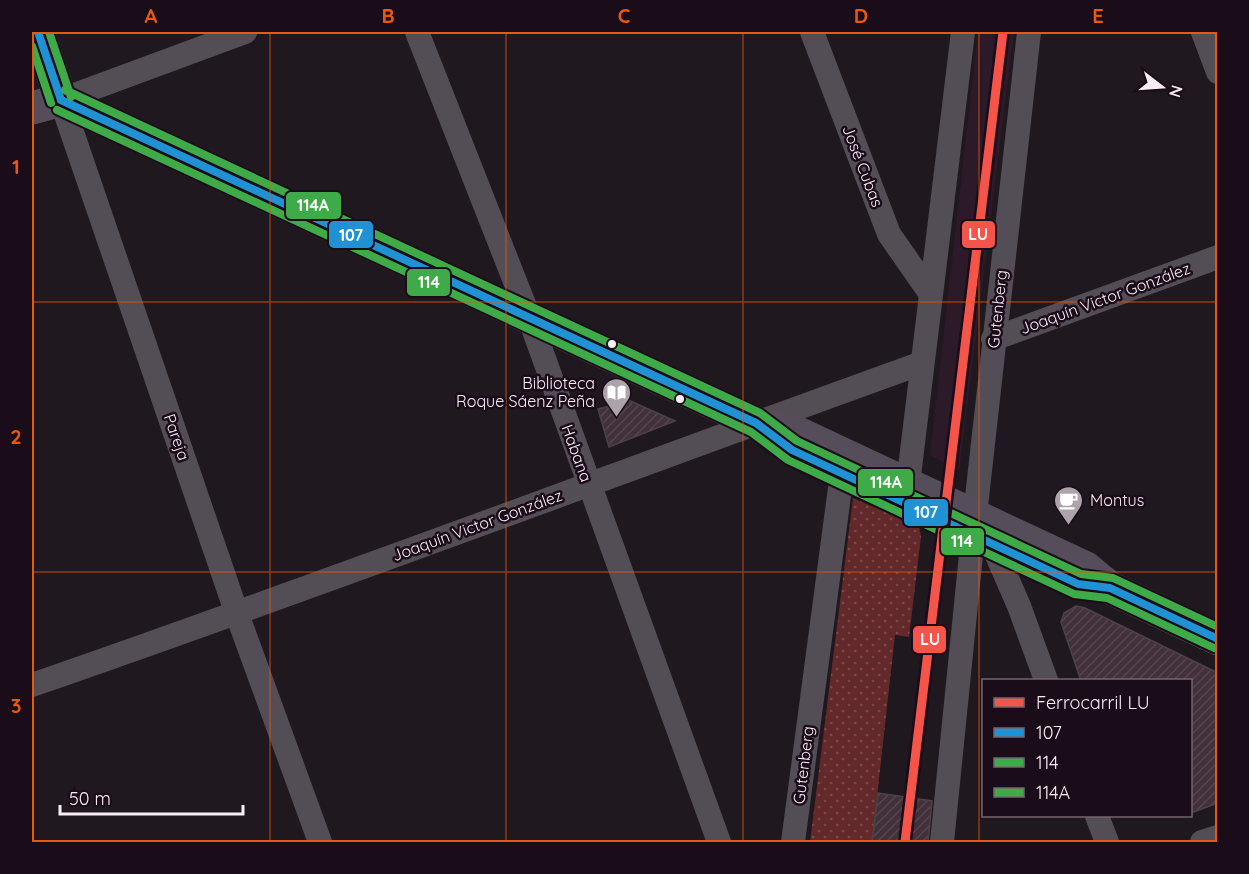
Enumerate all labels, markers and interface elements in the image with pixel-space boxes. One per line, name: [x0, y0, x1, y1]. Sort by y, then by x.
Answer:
text: A: [145, 3, 158, 28]
text: B: [381, 3, 395, 28]
text: C: [618, 3, 631, 28]
text: D: [854, 3, 868, 28]
text: E: [1092, 3, 1104, 28]
north arrow: [1132, 57, 1192, 117]
text: N: [1165, 83, 1188, 100]
street label: José Cubas: [838, 122, 888, 210]
text: 1: [12, 154, 20, 179]
line badge: 114A: [285, 191, 342, 220]
text: 114A: [297, 195, 330, 215]
line badge: 107: [328, 220, 374, 249]
line badge: LU: [961, 220, 996, 249]
text: LU: [968, 224, 988, 244]
text: 107: [339, 225, 363, 245]
street label: Joaquín Victor González: [1017, 258, 1193, 338]
line badge: 114: [406, 268, 451, 297]
street label: Gutenberg: [983, 269, 1011, 349]
text: 114: [418, 272, 441, 292]
unlabelled marker: [606, 338, 618, 350]
place label: Biblioteca Roque Sáenz Peña: [456, 373, 595, 411]
library icon: Biblioteca Roque Sáenz Peña: [600, 376, 632, 418]
unlabelled marker: [674, 393, 686, 405]
street label: Pareja: [160, 411, 194, 463]
street label: Habana: [557, 422, 597, 484]
text: 2: [10, 424, 22, 449]
line badge: 114A: [857, 468, 914, 497]
text: 114A: [870, 472, 903, 492]
cafe icon: Montus: [1053, 484, 1085, 526]
street label: Joaquín Victor González: [389, 485, 565, 565]
place label: Montus: [1090, 490, 1144, 510]
line badge: 107: [903, 498, 949, 527]
text: 107: [914, 502, 938, 522]
line badge: 114: [940, 527, 985, 556]
text: 114: [951, 531, 974, 551]
line badge: LU: [912, 625, 947, 654]
text: LU: [920, 629, 940, 649]
legend: [982, 679, 1192, 817]
text: Ferrocarril LU: [1036, 691, 1149, 714]
text: 3: [11, 693, 21, 718]
text: 107: [1036, 721, 1062, 744]
street label: Gutenberg: [788, 725, 818, 805]
text: 114: [1036, 751, 1059, 774]
scale bar: [60, 778, 243, 816]
text: 114A: [1036, 781, 1071, 804]
text: 50 m: [69, 787, 111, 810]

